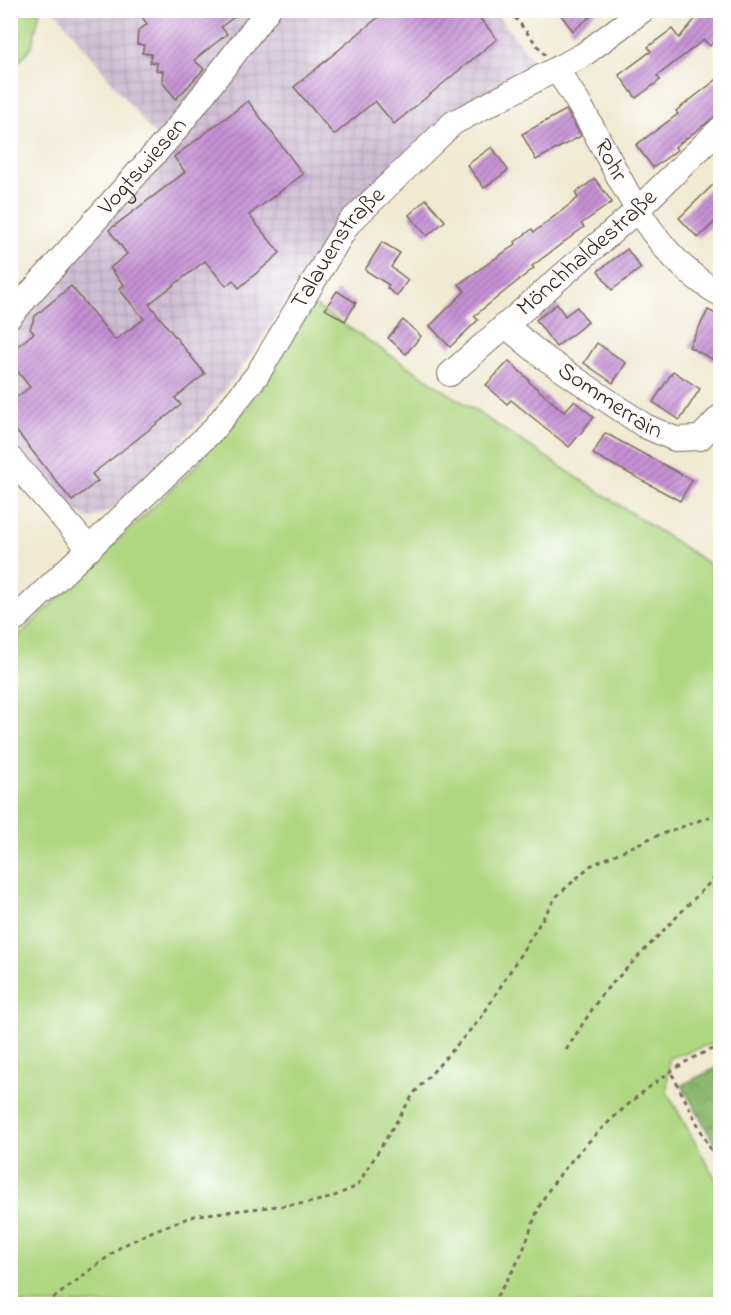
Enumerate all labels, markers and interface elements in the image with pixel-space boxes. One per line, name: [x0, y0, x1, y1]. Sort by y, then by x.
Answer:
street label: Vogtswiesen: [89, 111, 196, 224]
street label: Rohr: [584, 133, 636, 189]
street label: Talauenstraße: [283, 179, 394, 317]
street label: Mönchhaldestraße: [509, 181, 666, 325]
street label: Sommerrain: [550, 354, 668, 449]

